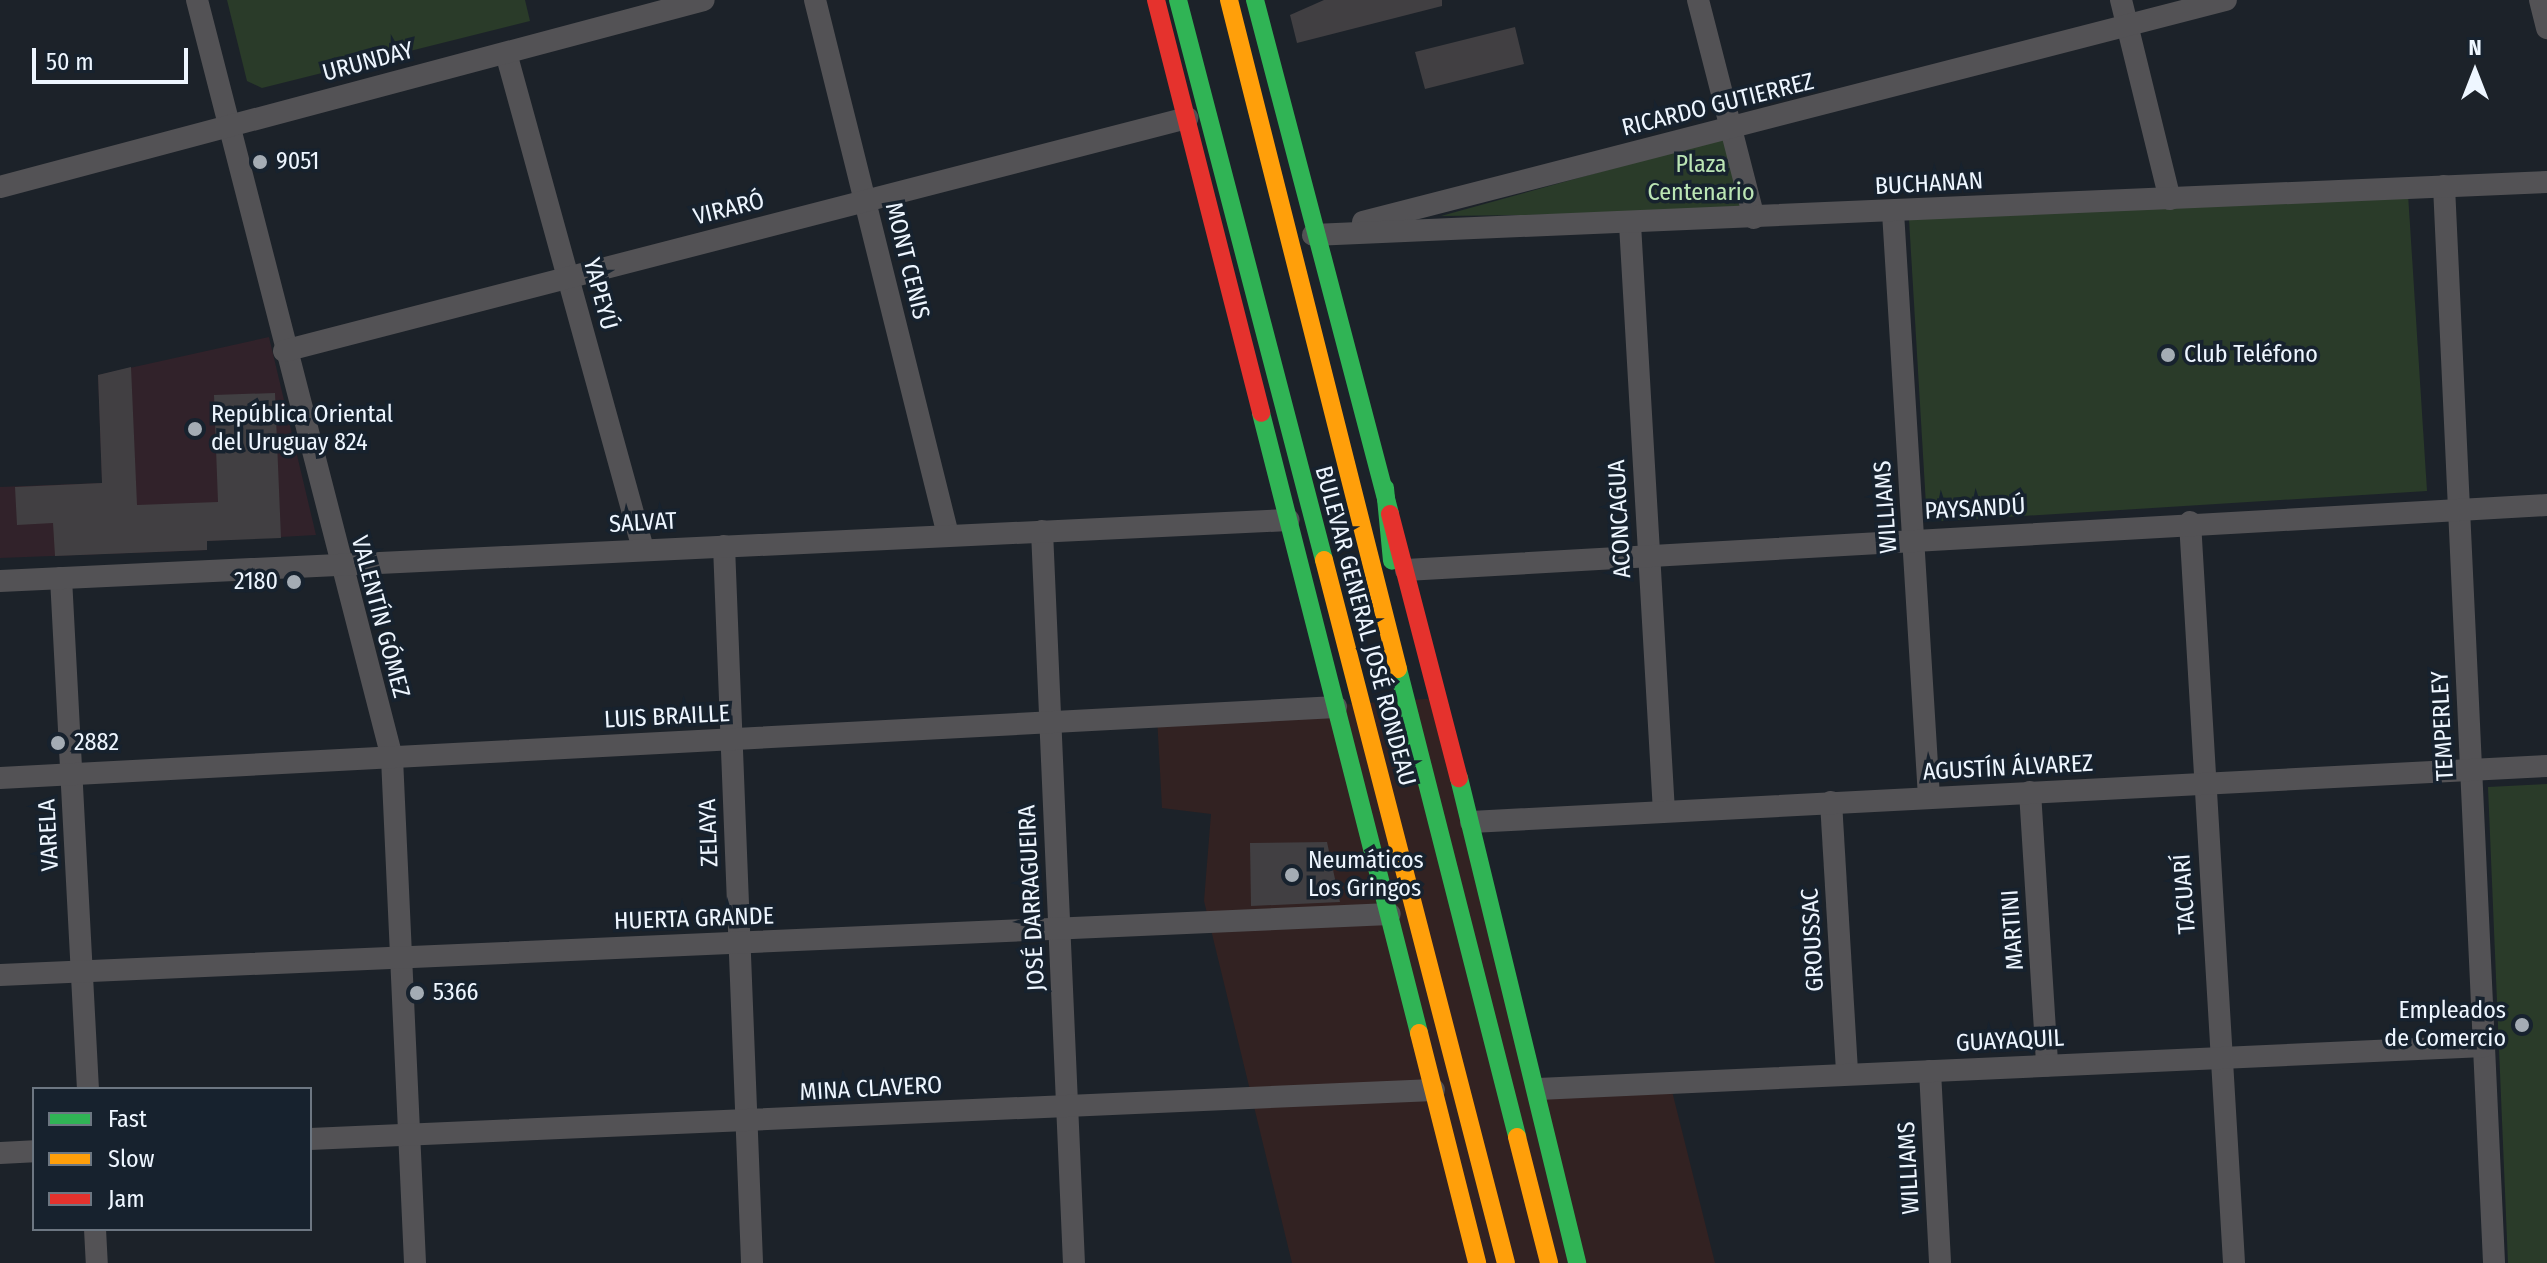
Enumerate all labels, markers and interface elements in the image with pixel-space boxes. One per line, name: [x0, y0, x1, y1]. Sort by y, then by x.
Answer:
scale bar: [36, 32, 192, 82]
north arrow: [2435, 32, 2515, 112]
text: N: [2468, 34, 2482, 61]
street label: URUNDAY: [319, 36, 417, 88]
text: 50 m: [46, 48, 94, 76]
street label: RICARDO GUTIERREZ: [1619, 67, 1817, 143]
place label: 9051: [276, 148, 319, 176]
park label: Plaza Centenario: [1647, 151, 1755, 207]
marker: 9051: [251, 153, 269, 171]
street label: BUCHANAN: [1874, 167, 1984, 201]
street label: VIRARÓ: [691, 186, 767, 232]
street label: MONT CENIS: [879, 200, 935, 322]
street label: YAPEYÚ: [577, 255, 623, 333]
place label: Club Teléfono: [2184, 341, 2318, 369]
marker: Club Teléfono: [2159, 346, 2177, 364]
place label: República Oriental del Uruguay 824: [211, 401, 393, 457]
marker: República Oriental del Uruguay 824: [186, 420, 204, 438]
street label: ACONCAGUA: [1603, 459, 1637, 579]
street label: WILLIAMS: [1868, 460, 1904, 554]
street label: BULEVAR GENERAL JOSÉ RONDEAU: [1308, 463, 1422, 789]
street label: PAYSANDÚ: [1924, 492, 2026, 526]
street label: SALVAT: [608, 507, 678, 539]
street label: VALENTÍN GÓMEZ: [345, 533, 415, 701]
place label: 2180: [234, 568, 278, 596]
marker: 2180: [285, 573, 303, 591]
street label: TEMPERLEY: [2426, 670, 2460, 782]
street label: LUIS BRAILLE: [603, 699, 731, 735]
place label: 2882: [74, 729, 119, 757]
marker: 2882: [49, 734, 67, 752]
street label: AGUSTÍN ÁLVAREZ: [1922, 749, 2094, 787]
street label: VARELA: [33, 798, 65, 872]
street label: ZELAYA: [693, 798, 725, 868]
street label: JOSÉ DARRAGUEIRA: [1013, 804, 1051, 992]
place label: Neumáticos Los Gringos: [1308, 847, 1424, 903]
street label: TACUARÍ: [2168, 853, 2202, 935]
marker: Neumáticos Los Gringos: [1283, 866, 1301, 884]
street label: GROUSSAC: [1796, 888, 1830, 992]
street label: MARTINI: [1996, 889, 2030, 971]
street label: HUERTA GRANDE: [614, 902, 774, 936]
place label: 5366: [433, 979, 478, 1007]
marker: 5366: [408, 984, 426, 1002]
place label: Empleados de Comercio: [2384, 997, 2506, 1053]
marker: Empleados de Comercio: [2513, 1016, 2531, 1034]
street label: GUAYAQUIL: [1955, 1024, 2065, 1058]
street label: MINA CLAVERO: [799, 1071, 943, 1107]
legend: [32, 1087, 312, 1231]
text: Fast: [108, 1105, 147, 1133]
street label: WILLIAMS: [1892, 1121, 1926, 1215]
text: Slow: [108, 1145, 154, 1173]
text: Jam: [108, 1185, 145, 1213]

